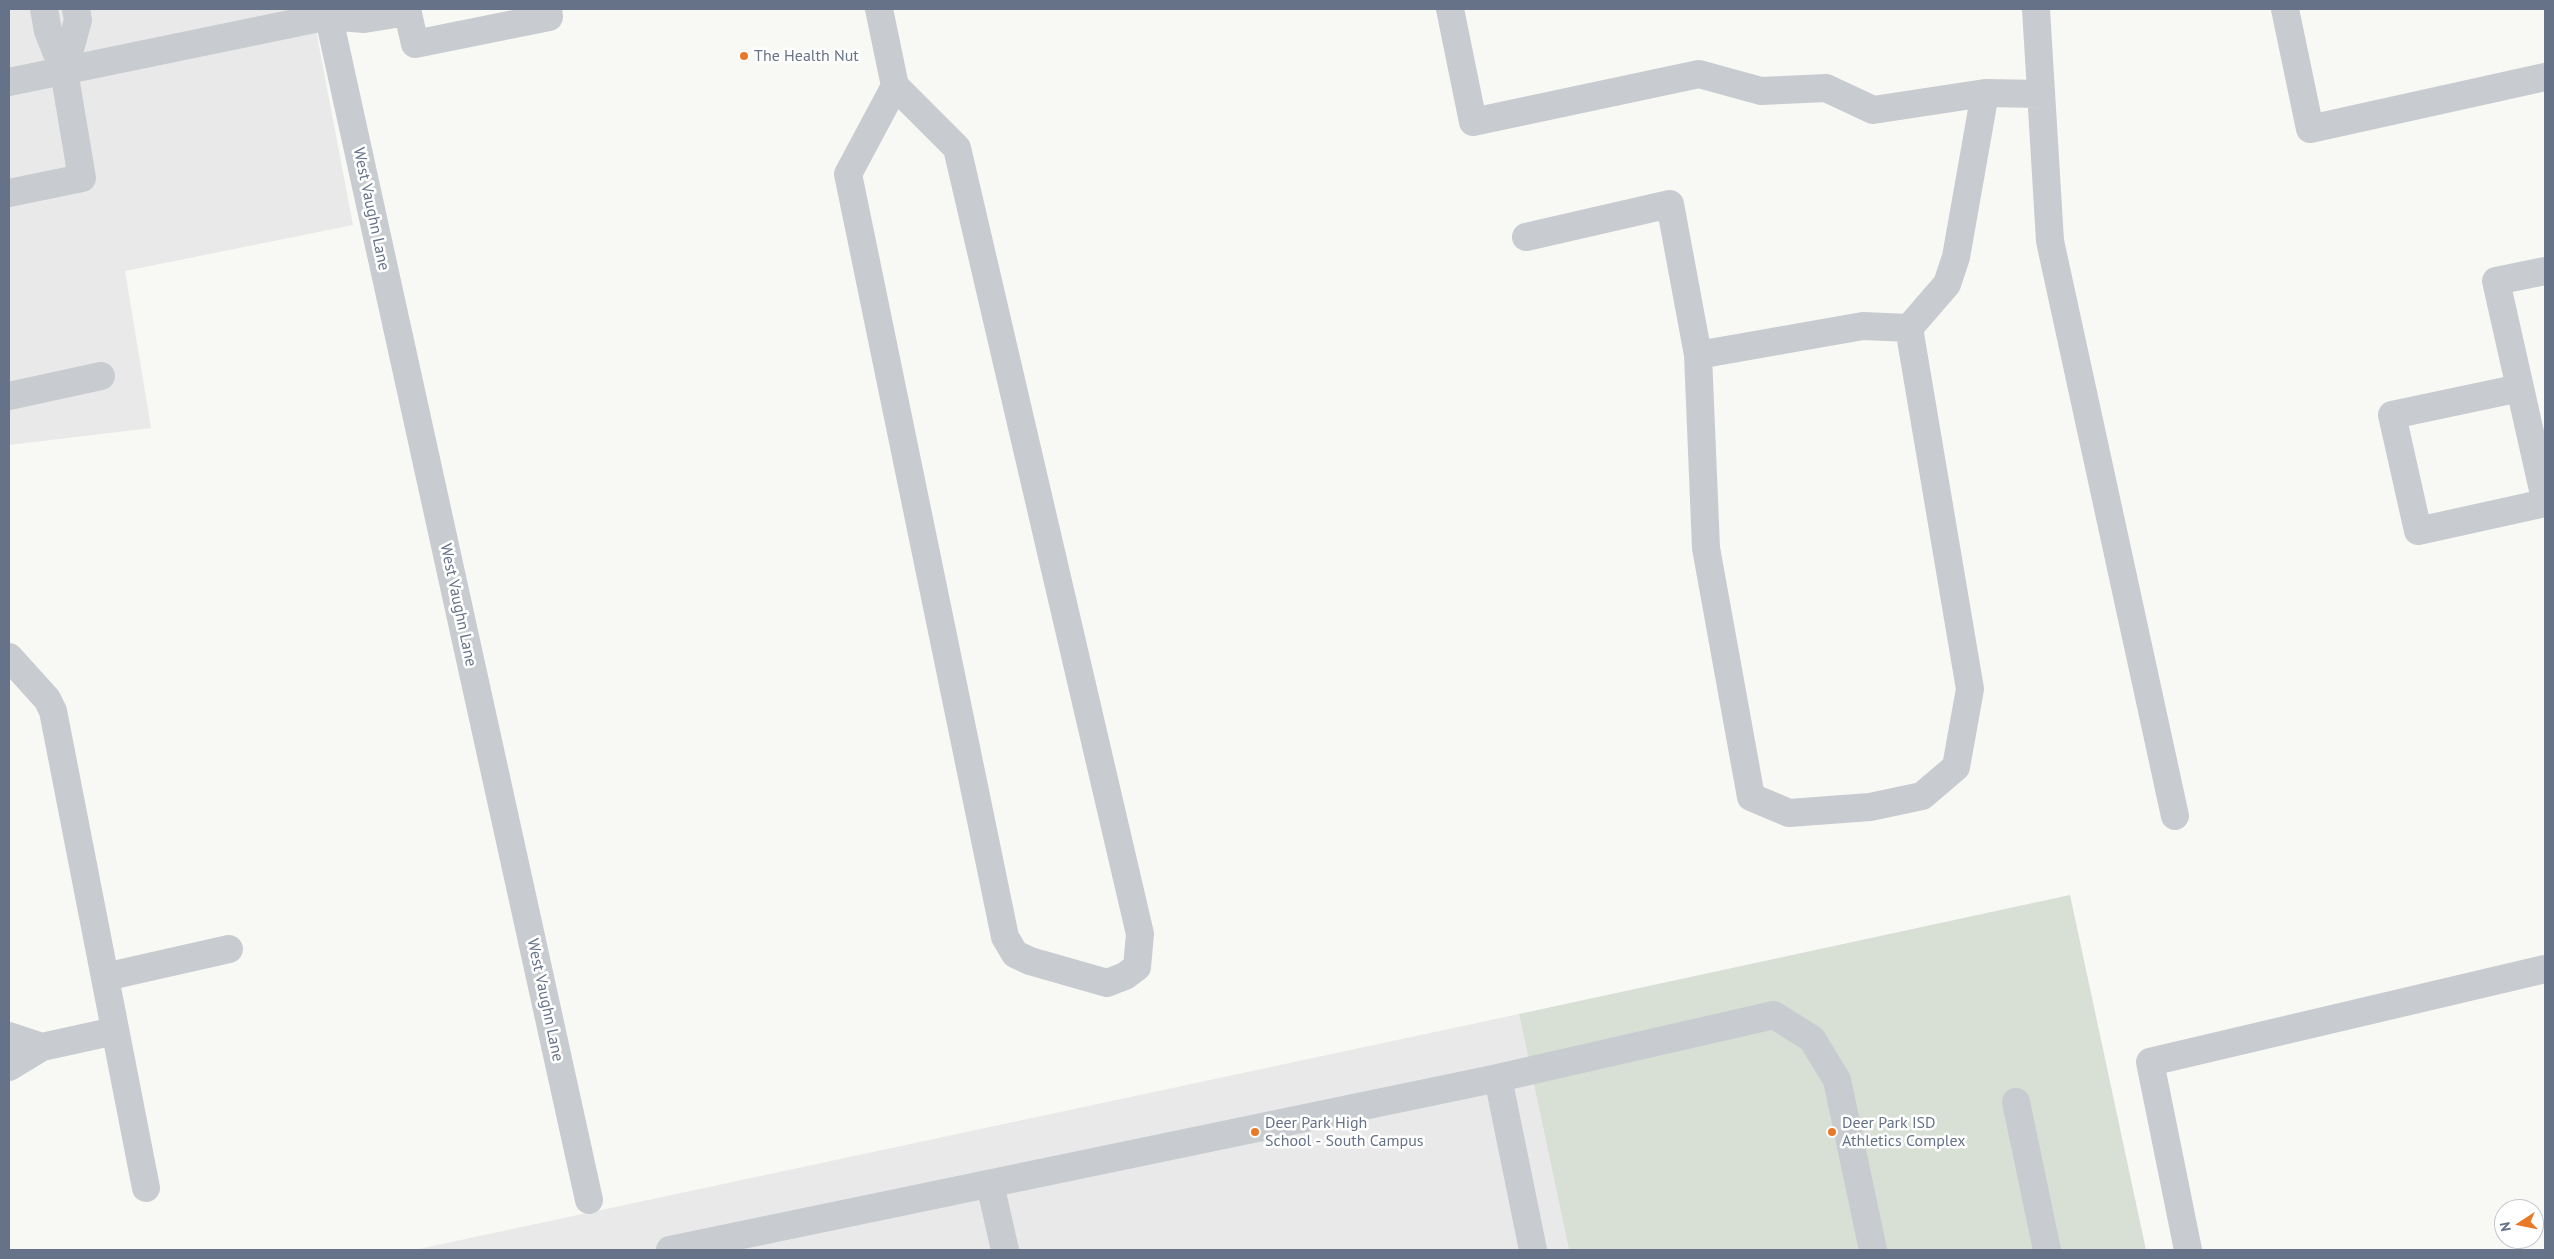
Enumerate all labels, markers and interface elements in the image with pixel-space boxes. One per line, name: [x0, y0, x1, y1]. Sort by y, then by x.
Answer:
place label: The Health Nut: [754, 46, 859, 66]
marker: The Health Nut: [738, 50, 750, 62]
street label: West Vaughn Lane: [349, 146, 393, 272]
street label: West Vaughn Lane: [436, 542, 480, 668]
street label: West Vaughn Lane: [523, 937, 567, 1063]
place label: Deer Park High School - South Campus: [1265, 1113, 1424, 1151]
place label: Deer Park ISD Athletics Complex: [1842, 1113, 1966, 1151]
marker: Deer Park High School - South Campus: [1249, 1126, 1261, 1138]
marker: Deer Park ISD Athletics Complex: [1826, 1126, 1838, 1138]
north arrow: [2494, 1199, 2544, 1249]
text: N: [2496, 1220, 2515, 1233]

